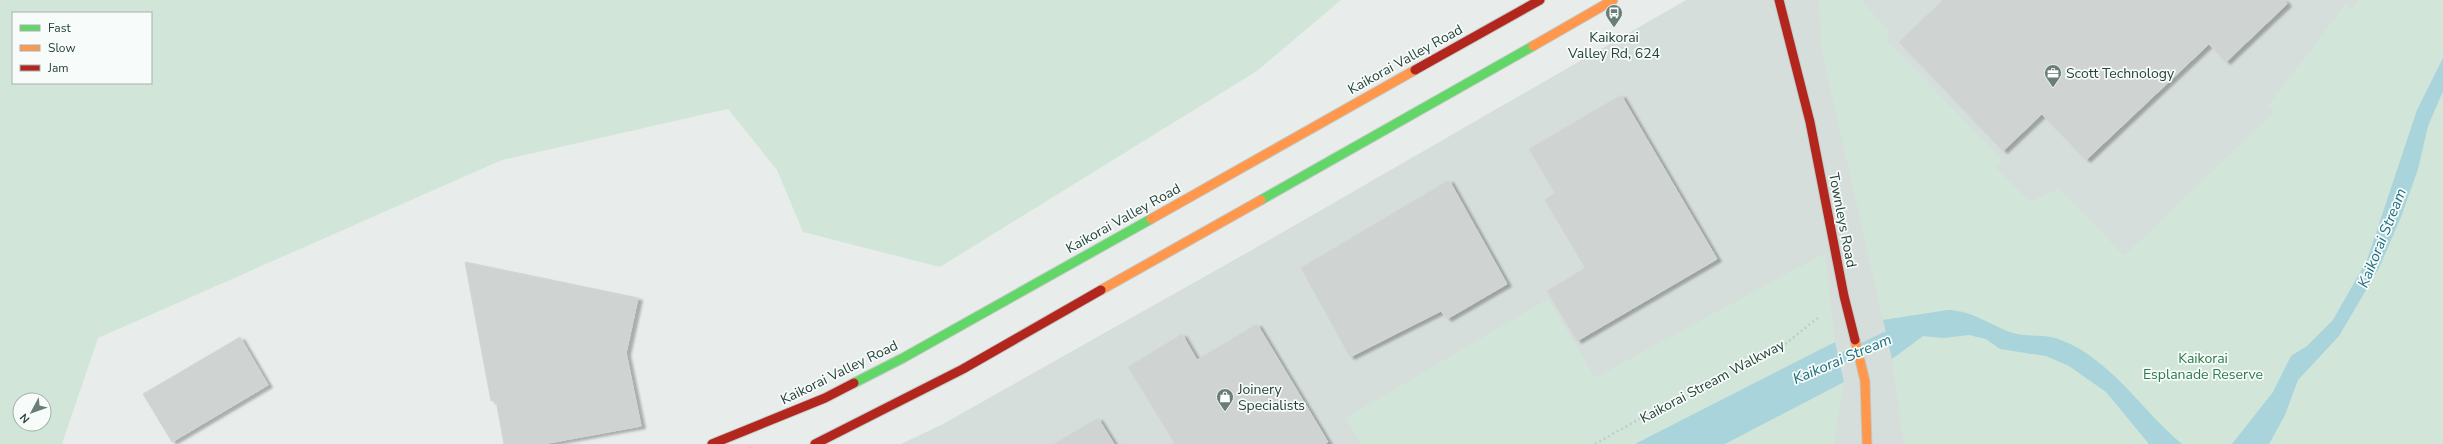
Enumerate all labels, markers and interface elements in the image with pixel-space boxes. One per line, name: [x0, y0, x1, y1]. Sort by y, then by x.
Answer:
bus stop icon: Kaikorai Valley Rd, 624: [1604, 3, 1624, 28]
legend: [12, 12, 152, 84]
text: Fast: [48, 20, 71, 36]
street label: Kaikorai Valley Road: [1344, 20, 1466, 99]
place label: Kaikorai Valley Rd, 624: [1567, 28, 1660, 63]
text: Slow: [48, 40, 76, 56]
text: Jam: [47, 60, 69, 76]
office icon: Scott Technology: [2043, 63, 2063, 88]
place label: Scott Technology: [2066, 64, 2175, 83]
street label: Townleys Road: [1824, 171, 1861, 269]
street label: Kaikorai Valley Road: [1062, 179, 1184, 258]
water label: Kaikorai Stream: [2353, 185, 2411, 291]
water label: Kaikorai Stream: [1790, 329, 1894, 389]
street label: Kaikorai Stream Walkway: [1637, 335, 1789, 428]
street label: Kaikorai Valley Road: [777, 336, 901, 409]
park label: Kaikorai Esplanade Reserve: [2143, 349, 2263, 384]
place label: Joinery Specialists: [1237, 380, 1305, 415]
shop icon: Joinery Specialists: [1215, 387, 1235, 412]
north arrow: [12, 392, 52, 432]
text: N: [16, 410, 33, 426]

